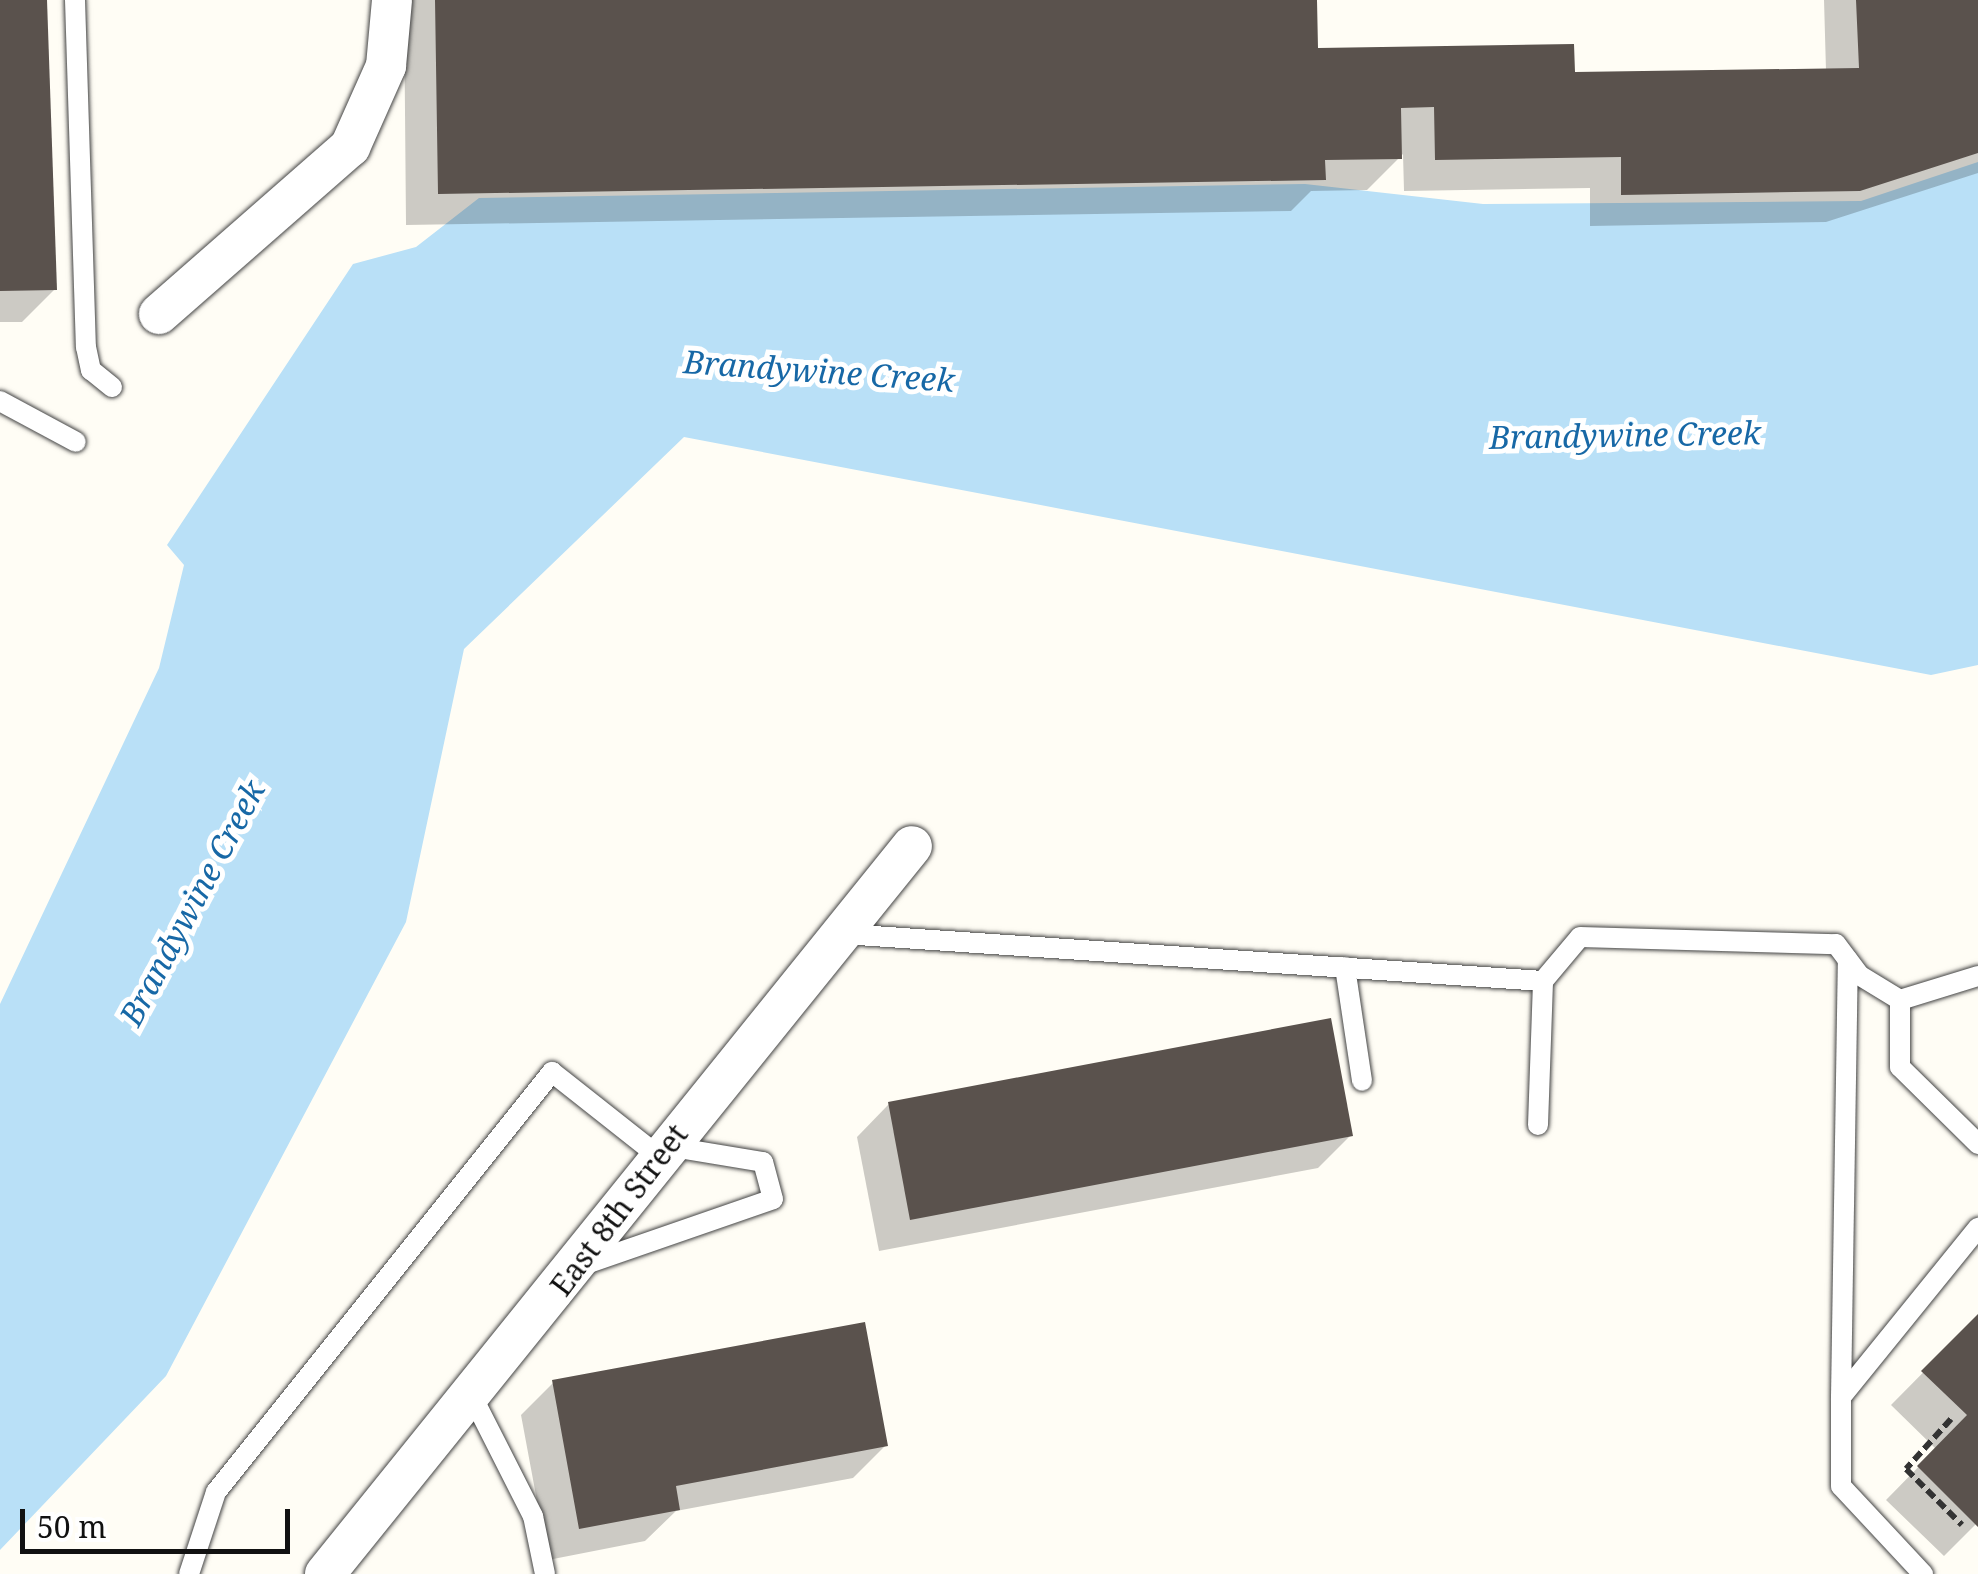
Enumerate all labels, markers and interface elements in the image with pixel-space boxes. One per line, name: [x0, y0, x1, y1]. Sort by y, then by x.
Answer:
water label: Brandywine Creek: [682, 342, 956, 400]
water label: Brandywine Creek: [1489, 413, 1761, 457]
water label: Brandywine Creek: [111, 774, 273, 1032]
street label: East 8th Street: [543, 1117, 695, 1303]
scale bar: [25, 1489, 295, 1551]
text: 50 m: [37, 1506, 107, 1547]

